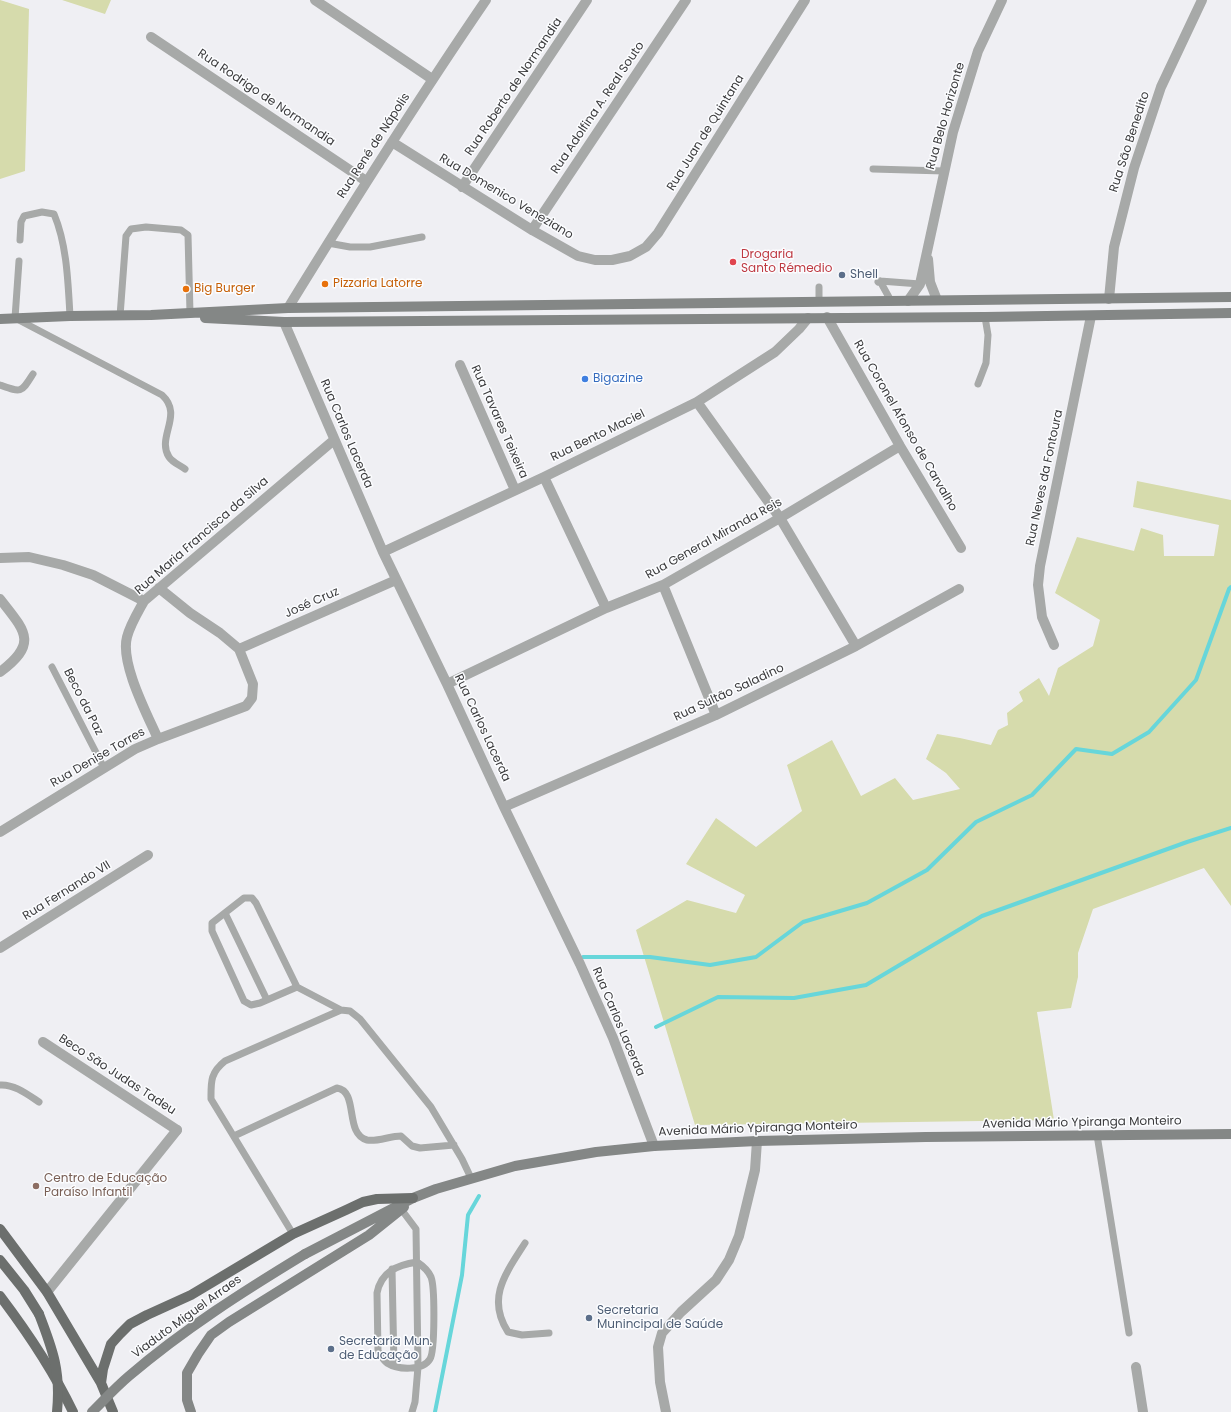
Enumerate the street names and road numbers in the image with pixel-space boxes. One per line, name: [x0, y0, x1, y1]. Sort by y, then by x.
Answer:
street label: Rua Roberto de Normandia: [462, 15, 566, 159]
street label: Rua Adolfina A. Real Souto: [548, 39, 648, 177]
street label: Rua Rodrigo de Normandia: [195, 47, 337, 149]
street label: Rua Belo Horizonte: [924, 61, 968, 171]
street label: Rua Juan de Quintana: [664, 72, 748, 194]
street label: Rua São Benedito: [1107, 90, 1153, 194]
street label: Rua René de Nápolis: [335, 91, 413, 201]
street label: Rua Domenico Veneziano: [436, 151, 576, 243]
street label: Rua Coronel Afonso de Carvalho: [850, 338, 960, 514]
street label: Rua Tavares Teixeira: [467, 363, 531, 481]
street label: Rua Carlos Lacerda: [317, 377, 375, 491]
street label: Rua Bento Maciel: [549, 407, 647, 465]
street label: Rua Neves da Fontoura: [1024, 409, 1066, 547]
street label: Rua Maria Francisca da Silva: [132, 474, 272, 598]
street label: Rua General Miranda Reis: [643, 495, 785, 583]
street label: José Cruz: [283, 585, 341, 621]
street label: Rua Sultão Saladino: [672, 661, 786, 725]
street label: Beco da Paz: [60, 666, 106, 738]
street label: Rua Carlos Lacerda: [451, 672, 513, 784]
street label: Rua Denise Torres: [48, 725, 148, 791]
street label: Rua Fernando VII: [20, 858, 114, 924]
street label: Rua Carlos Lacerda: [589, 965, 647, 1079]
street label: Beco São Judas Tadeu: [56, 1032, 178, 1118]
street label: Avenida Mário Ypiranga Monteiro: [982, 1114, 1182, 1132]
street label: Avenida Mário Ypiranga Monteiro: [658, 1118, 858, 1140]
street label: Viaduto Miguel Arraes: [129, 1272, 245, 1362]

